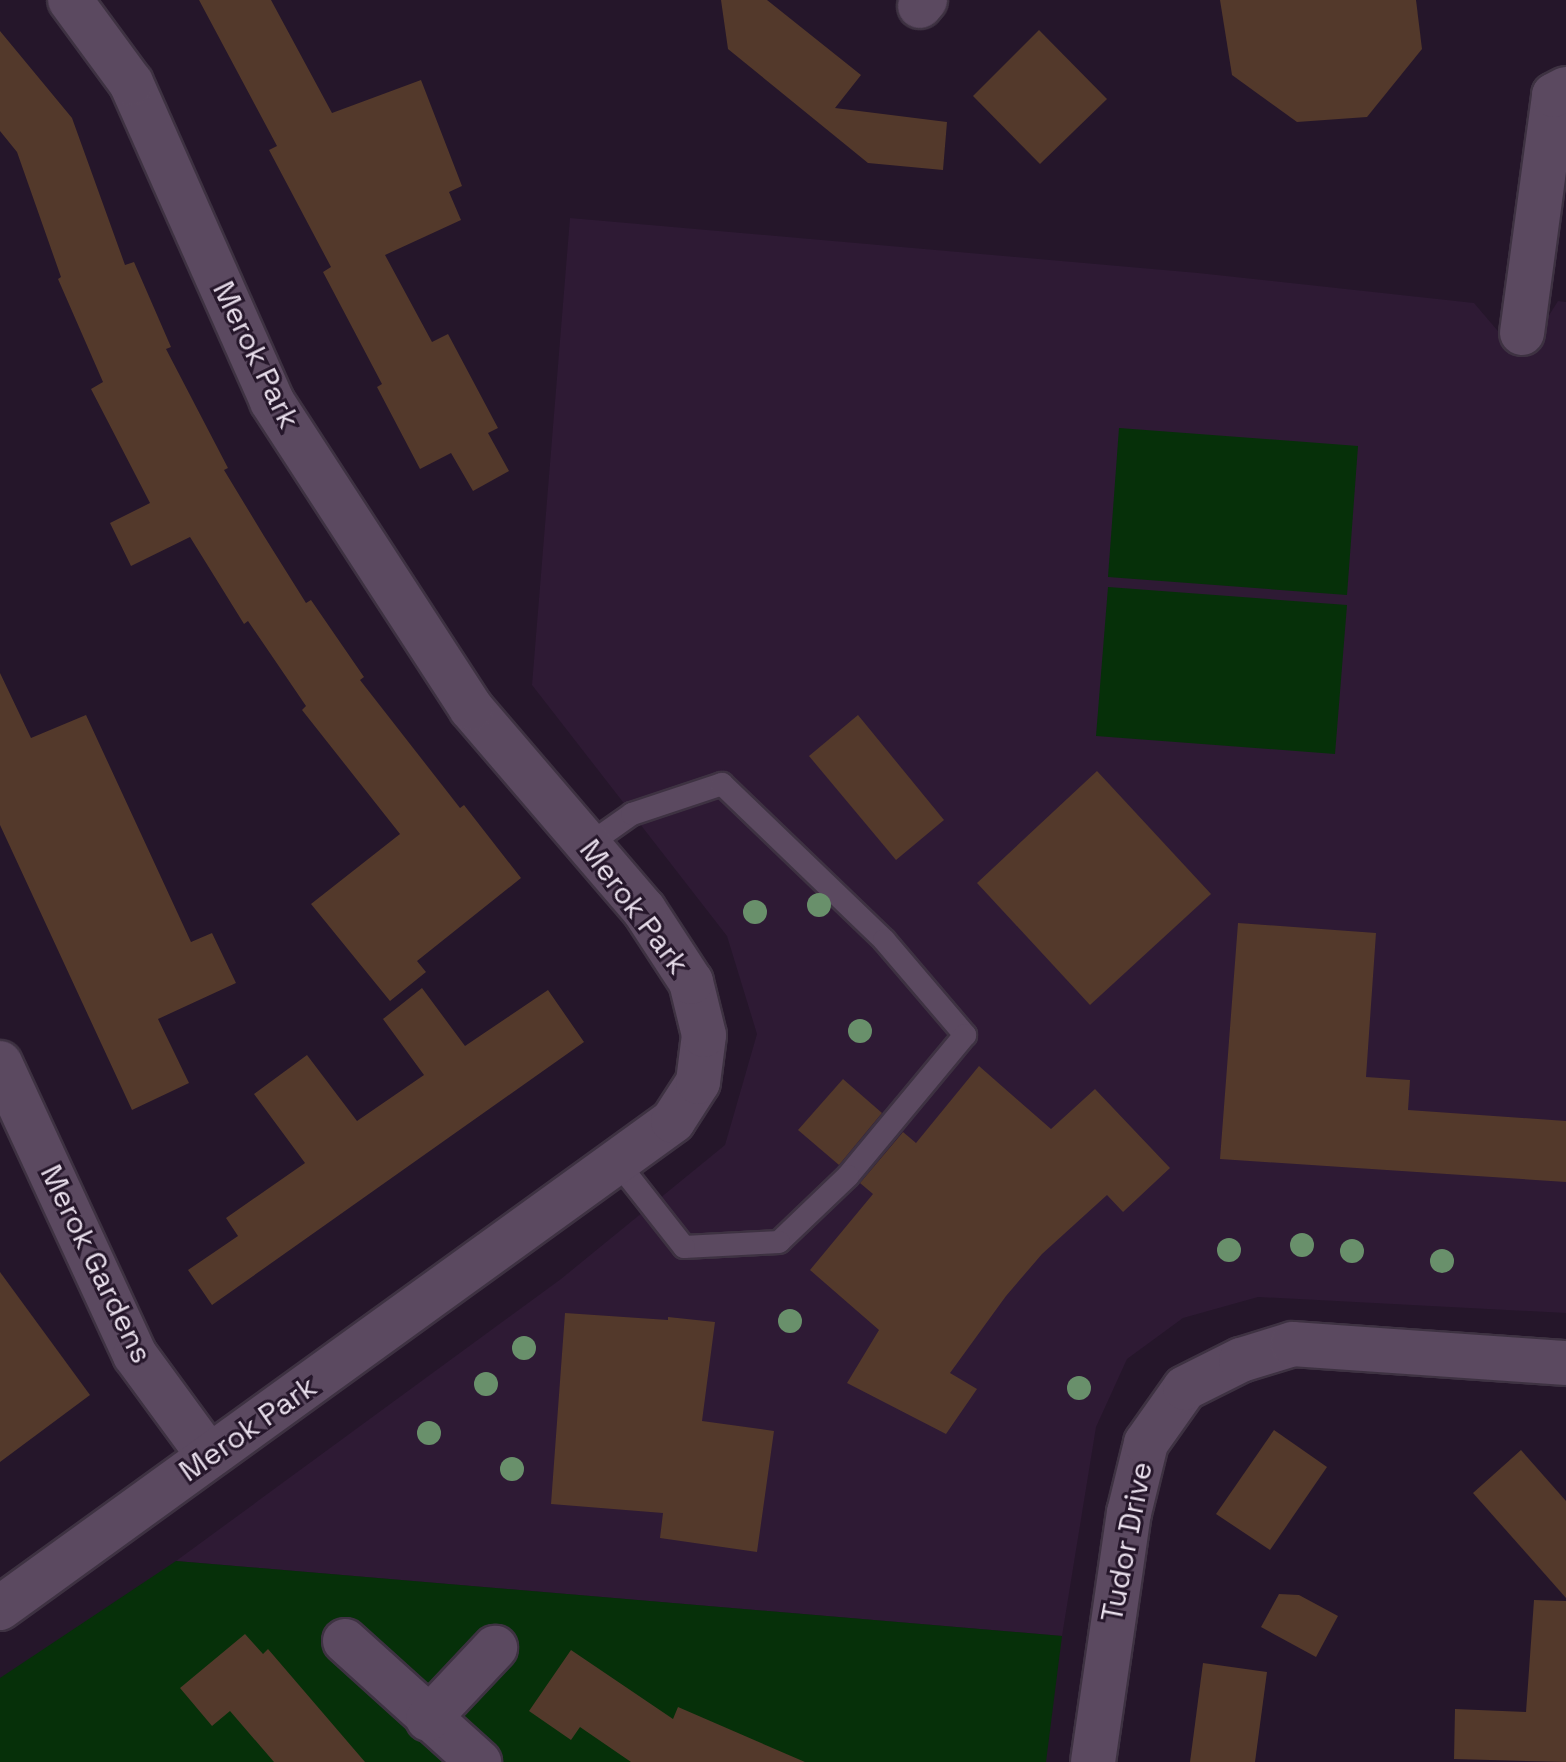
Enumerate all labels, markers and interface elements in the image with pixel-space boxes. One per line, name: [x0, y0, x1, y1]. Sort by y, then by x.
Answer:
street label: Merok Park: [205, 276, 307, 434]
street label: Merok Park: [572, 833, 696, 981]
street label: Merok Gardens: [32, 1159, 160, 1369]
street label: Merok Park: [172, 1369, 324, 1489]
street label: Tudor Drive: [1094, 1459, 1160, 1625]

